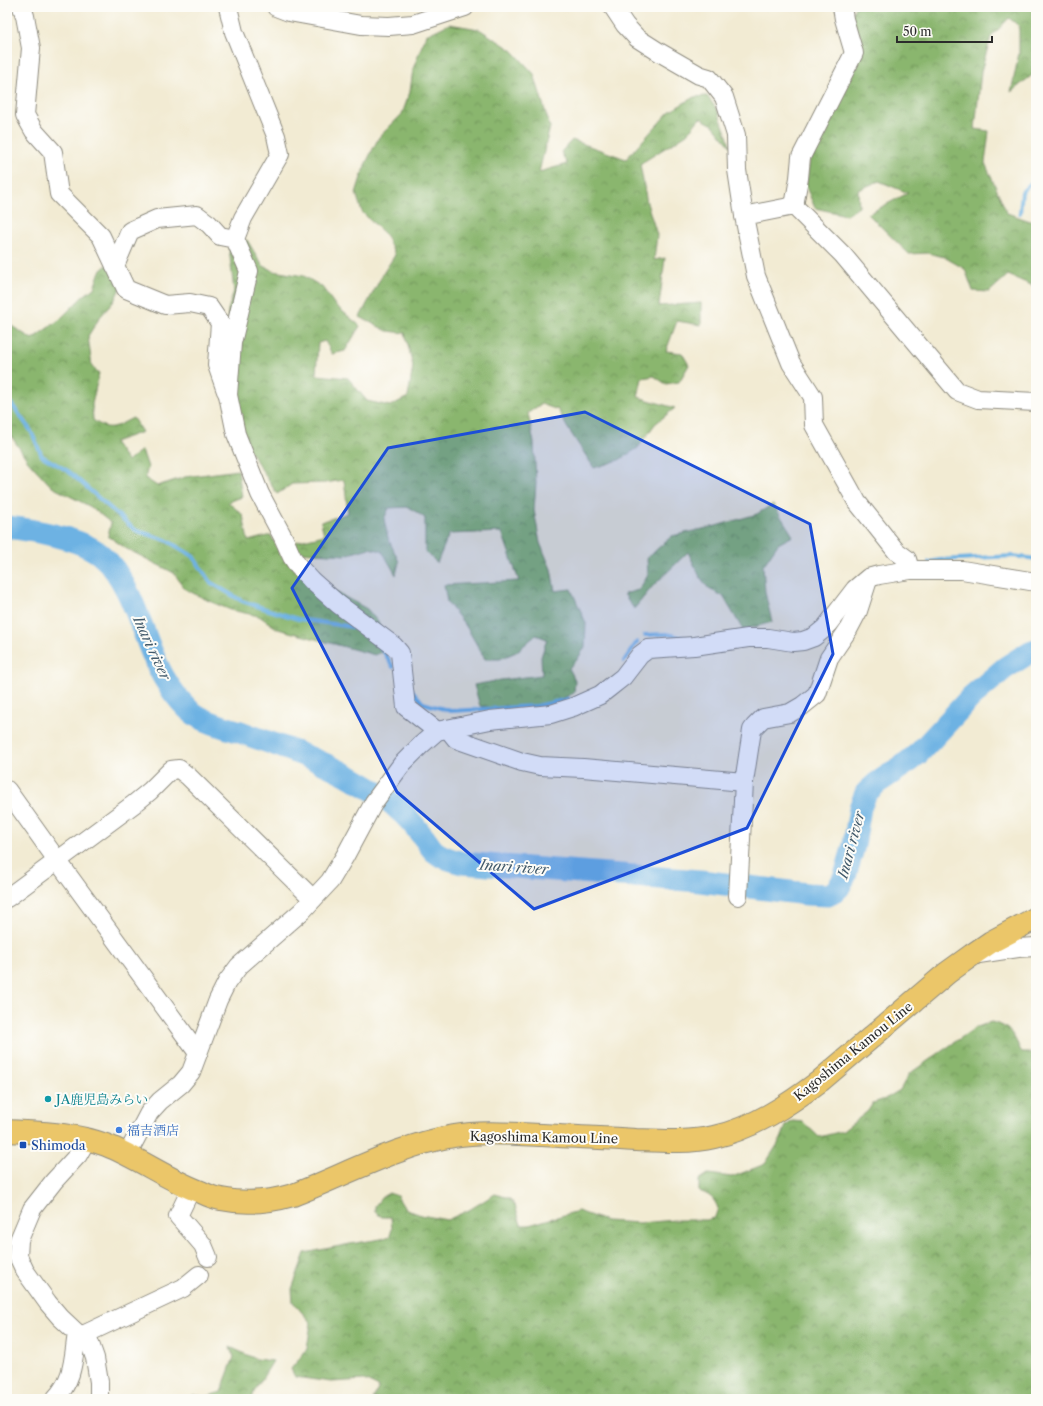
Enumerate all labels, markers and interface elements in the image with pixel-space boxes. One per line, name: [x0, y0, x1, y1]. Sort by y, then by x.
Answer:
scale bar: [897, 18, 992, 44]
text: 50 m: [903, 24, 932, 39]
water label: Inari river: [129, 612, 175, 684]
water label: Inari river: [833, 808, 869, 882]
water label: Inari river: [478, 856, 550, 878]
street label: Kagoshima Kamou Line: [790, 998, 916, 1104]
place label: JA鹿児島みらい: [54, 1091, 148, 1107]
marker: JA鹿児島みらい: [43, 1094, 53, 1104]
place label: 福吉酒店: [127, 1122, 179, 1138]
marker: 福吉酒店: [114, 1125, 124, 1135]
street label: Kagoshima Kamou Line: [470, 1128, 618, 1146]
place label: Shimoda: [31, 1137, 86, 1153]
marker: Shimoda: [18, 1140, 28, 1150]

